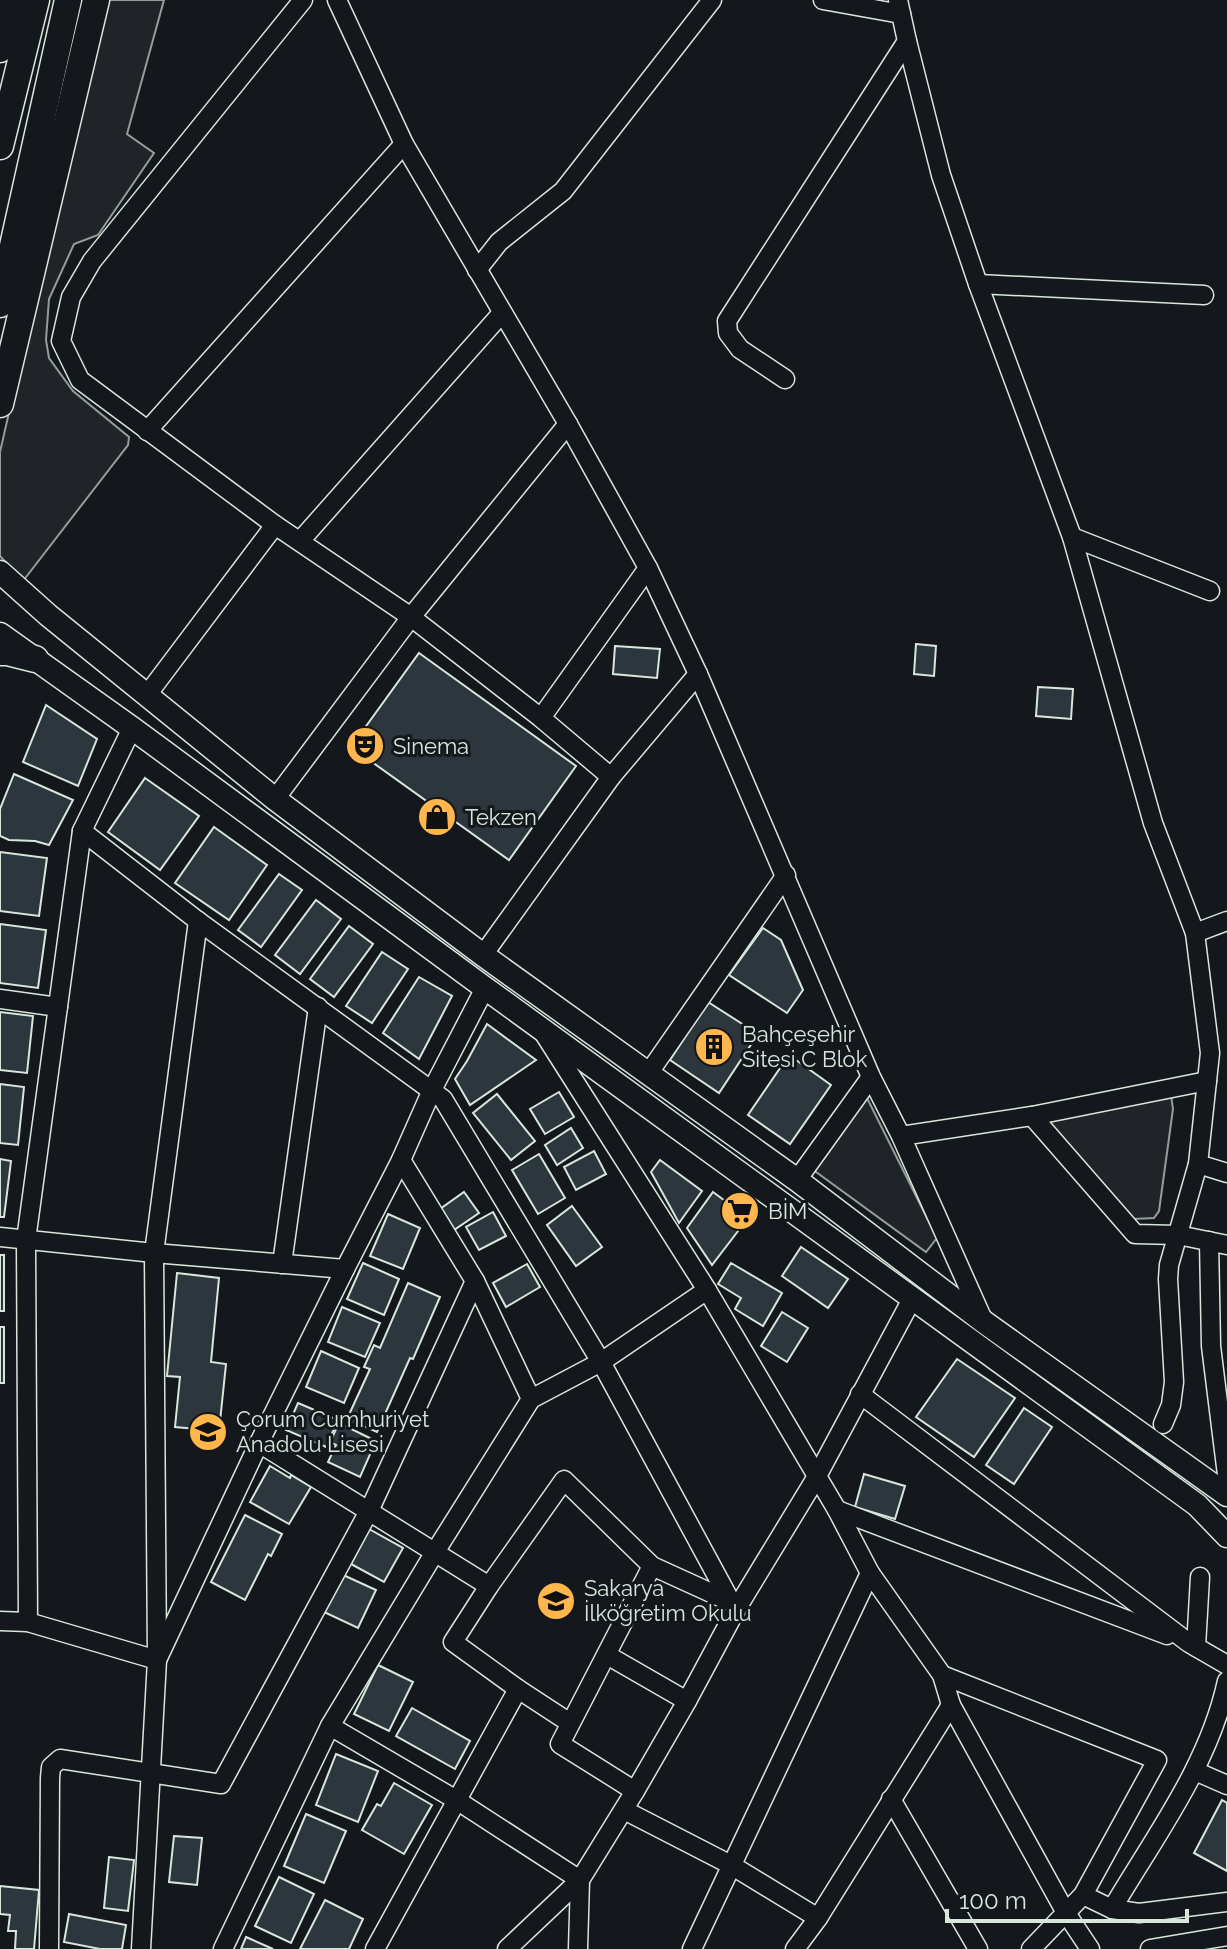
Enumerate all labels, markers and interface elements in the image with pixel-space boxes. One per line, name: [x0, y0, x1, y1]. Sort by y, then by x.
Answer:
theatre icon: Sinema: [344, 725, 386, 767]
place label: Sinema: [393, 733, 469, 759]
shop icon: Tekzen: [416, 796, 458, 838]
place label: Tekzen: [465, 804, 537, 830]
place label: Bahçeşehir Sitesi C Blok: [742, 1021, 868, 1072]
building icon: Bahçeşehir Sitesi C Blok: [693, 1026, 735, 1068]
supermarket icon: BİM: [719, 1190, 761, 1232]
place label: BİM: [768, 1198, 807, 1224]
place label: Çorum Cumhuriyet Anadolu Lisesi: [236, 1406, 430, 1457]
school or university icon: Çorum Cumhuriyet Anadolu Lisesi: [187, 1411, 229, 1453]
place label: Sakarya İlköğretim Okulu: [584, 1575, 752, 1626]
school or university icon: Sakarya İlköğretim Okulu: [535, 1580, 577, 1622]
scale bar: [947, 1873, 1187, 1923]
text: 100 m: [959, 1886, 1027, 1915]

